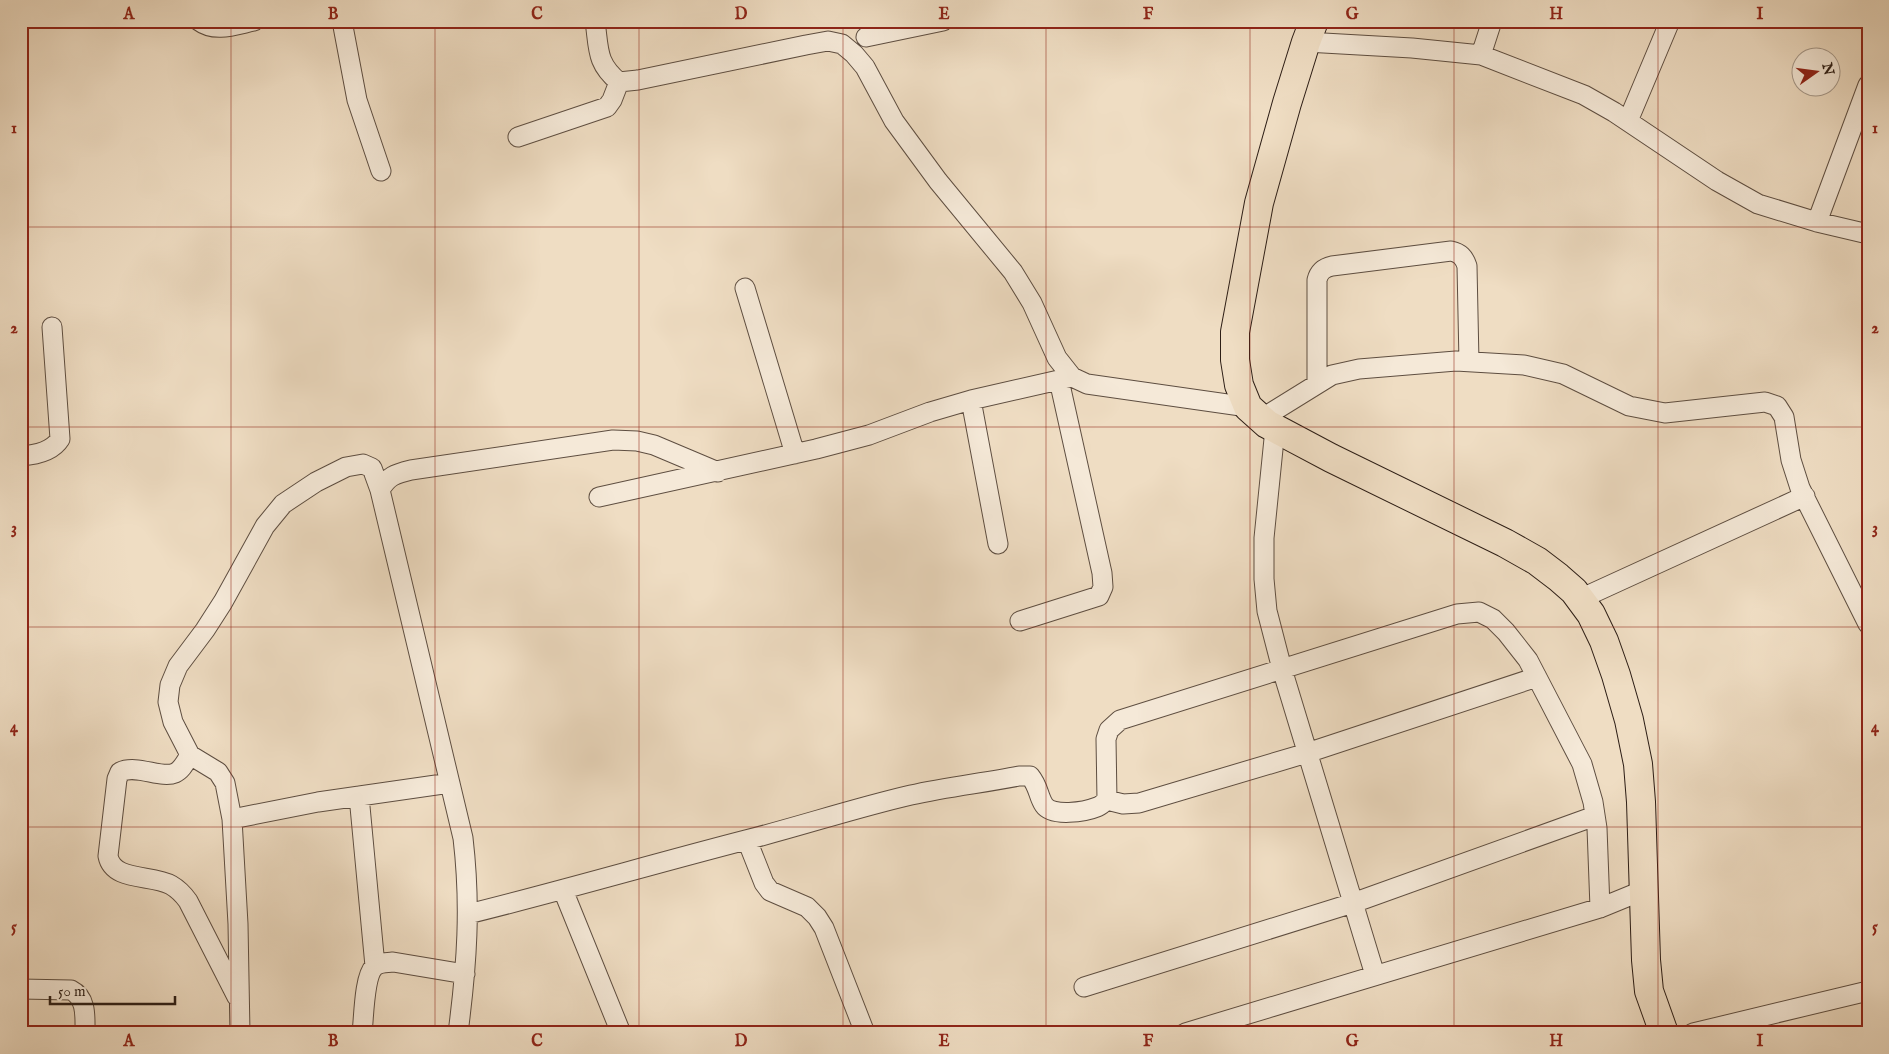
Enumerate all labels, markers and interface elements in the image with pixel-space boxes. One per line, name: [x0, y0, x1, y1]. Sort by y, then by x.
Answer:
text: A: [123, 5, 136, 25]
text: B: [328, 5, 339, 25]
text: C: [531, 5, 543, 25]
text: D: [735, 5, 748, 25]
text: E: [938, 5, 950, 25]
text: F: [1143, 5, 1154, 25]
text: G: [1346, 5, 1359, 25]
text: H: [1549, 5, 1563, 25]
text: I: [1757, 5, 1764, 25]
north arrow: [1792, 48, 1842, 98]
text: N: [1817, 60, 1838, 77]
text: 1: [11, 119, 17, 139]
text: 1: [1872, 119, 1878, 139]
text: 2: [10, 319, 18, 339]
text: 2: [1871, 319, 1879, 339]
text: 3: [11, 519, 17, 539]
text: 3: [1872, 519, 1878, 539]
text: 4: [10, 718, 19, 738]
text: 4: [1871, 718, 1880, 738]
text: 5: [11, 918, 17, 938]
text: 5: [1872, 918, 1878, 938]
scale bar: [50, 974, 175, 1006]
text: 50 m: [58, 982, 86, 1001]
text: A: [123, 1032, 136, 1052]
text: B: [328, 1032, 339, 1052]
text: C: [531, 1032, 543, 1052]
text: D: [735, 1032, 748, 1052]
text: E: [938, 1032, 950, 1052]
text: F: [1143, 1032, 1154, 1052]
text: G: [1346, 1032, 1359, 1052]
text: H: [1549, 1032, 1563, 1052]
text: I: [1757, 1032, 1764, 1052]

